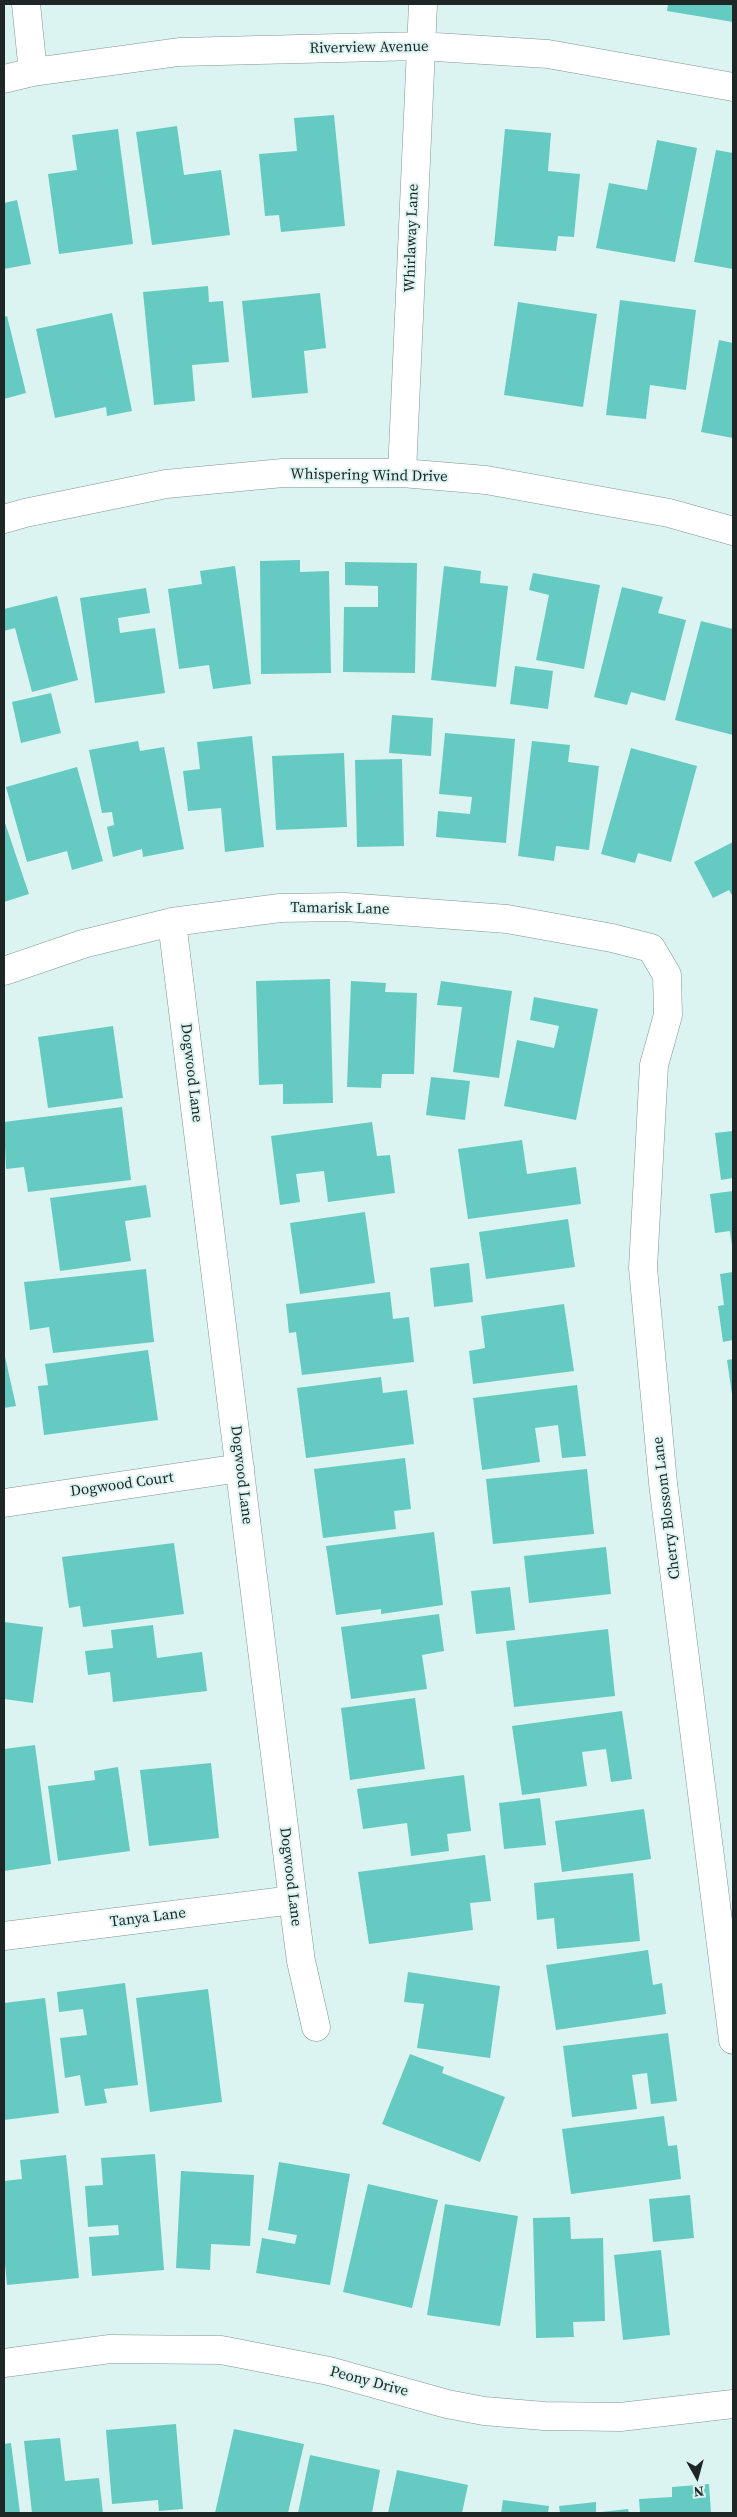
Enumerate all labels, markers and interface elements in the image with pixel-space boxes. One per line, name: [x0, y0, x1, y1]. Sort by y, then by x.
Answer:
street label: Riverview Avenue: [309, 38, 429, 58]
street label: Whirlaway Lane: [401, 183, 423, 293]
street label: Whispering Wind Drive: [290, 466, 448, 486]
street label: Tamarisk Lane: [290, 899, 390, 919]
street label: Dogwood Lane: [176, 1022, 206, 1124]
street label: Dogwood Lane: [226, 1424, 256, 1526]
street label: Cherry Blossom Lane: [649, 1436, 685, 1580]
street label: Dogwood Court: [69, 1469, 175, 1501]
street label: Dogwood Lane: [275, 1826, 305, 1928]
street label: Tanya Lane: [109, 1904, 187, 1932]
street label: Peony Drive: [328, 2363, 410, 2401]
north arrow: [672, 2452, 722, 2502]
text: N: [693, 2481, 705, 2502]

